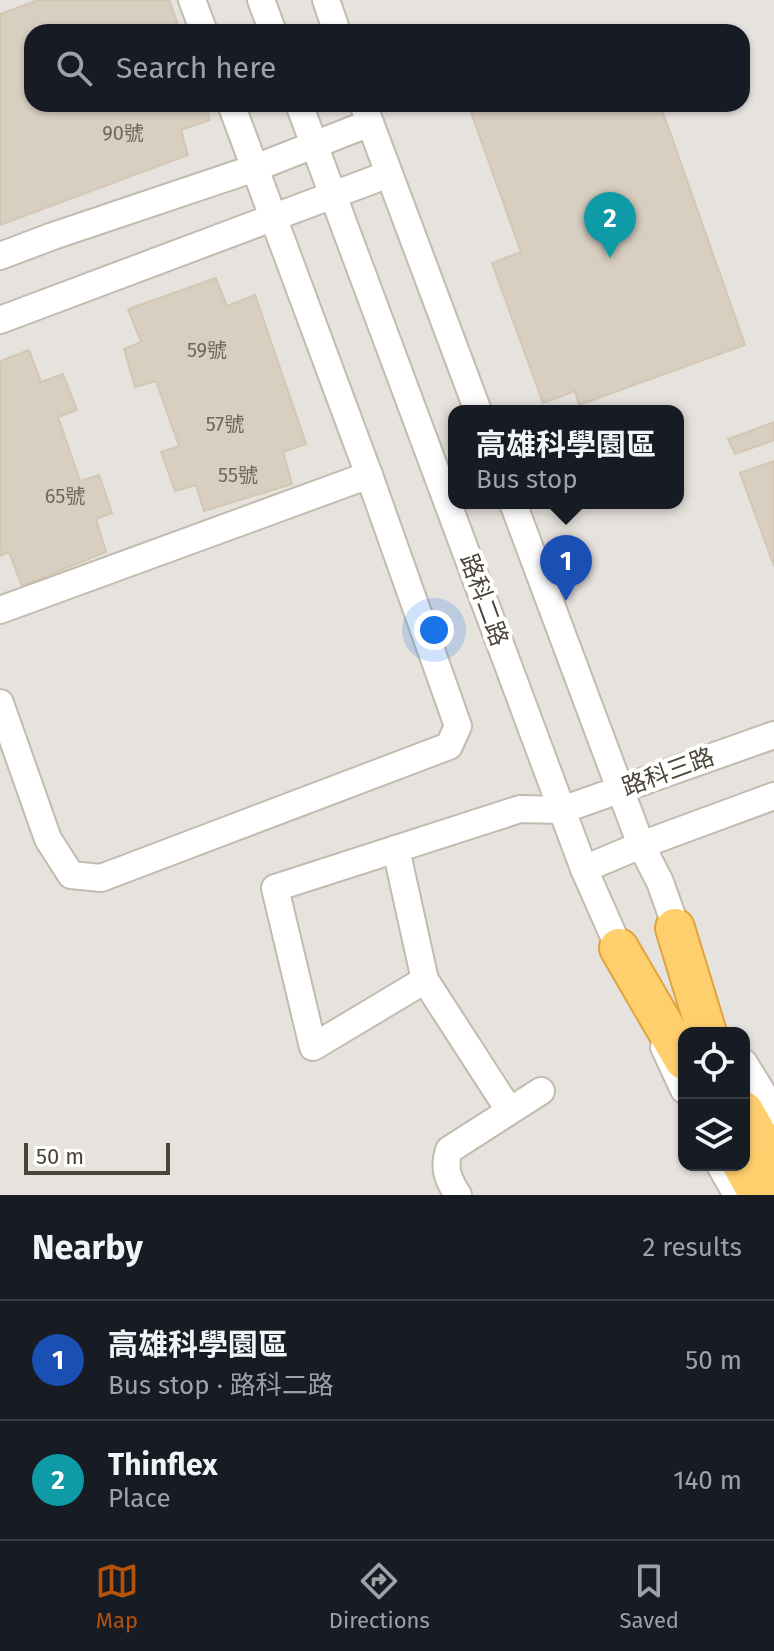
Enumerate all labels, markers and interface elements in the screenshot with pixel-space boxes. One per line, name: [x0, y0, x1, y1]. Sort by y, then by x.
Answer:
search box: [24, 24, 750, 112]
icon: search: [52, 46, 96, 90]
text: Search here: [116, 50, 276, 86]
house number: 90號: [102, 121, 144, 145]
pin: 2: [584, 192, 636, 258]
house number: 59號: [187, 338, 227, 362]
popup: [448, 405, 684, 509]
house number: 57號: [206, 412, 244, 436]
text: 高雄科學園區: [476, 427, 656, 463]
house number: 55號: [218, 463, 258, 487]
text: Bus stop: [476, 464, 578, 495]
house number: 65號: [45, 484, 85, 508]
pin: 1: [540, 535, 592, 601]
street label: 路科二路: [454, 550, 514, 650]
your location: [414, 610, 454, 650]
street label: 路科三路: [618, 742, 718, 802]
map controls: [678, 1027, 750, 1171]
button: locate: [678, 1027, 750, 1099]
button: layers: [678, 1099, 750, 1171]
scale bar: [24, 1139, 170, 1175]
text: 50 m: [36, 1143, 84, 1170]
text: Nearby: [32, 1227, 143, 1268]
text: 2 results: [642, 1232, 742, 1263]
text: 高雄科學園區: [108, 1327, 288, 1363]
text: 1: [52, 1345, 64, 1376]
text: 50 m: [685, 1345, 742, 1376]
text: Bus stop · 路科二路: [108, 1370, 334, 1401]
text: Thinflex: [108, 1447, 218, 1483]
text: 2: [51, 1465, 65, 1496]
text: 140 m: [673, 1465, 742, 1496]
text: Place: [108, 1483, 171, 1514]
tab: Map: [95, 1559, 139, 1634]
tab: Directions: [329, 1559, 430, 1634]
tab: Saved: [620, 1559, 679, 1634]

